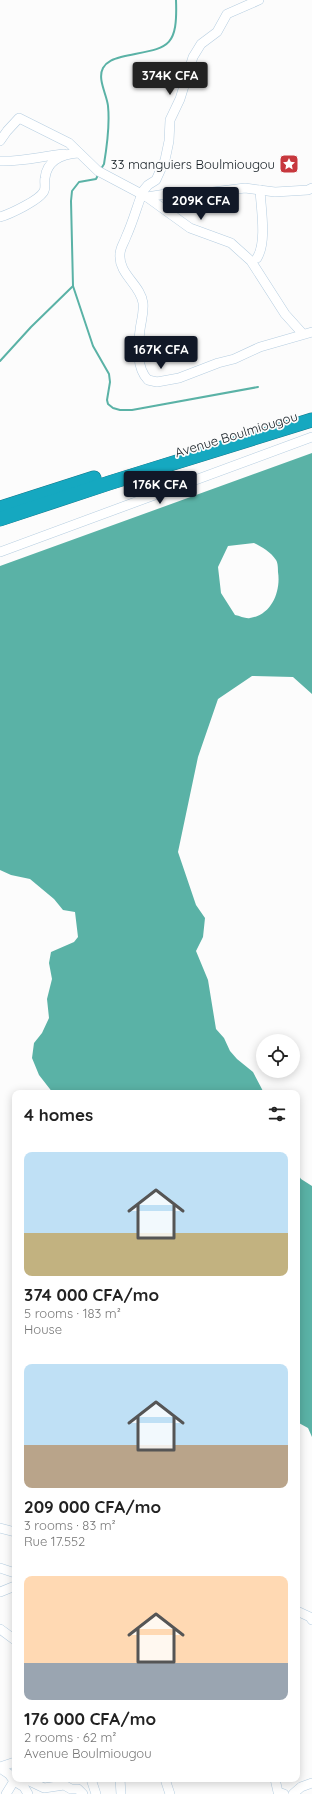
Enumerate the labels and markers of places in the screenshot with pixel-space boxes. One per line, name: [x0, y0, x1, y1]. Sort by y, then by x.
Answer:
pin: 374K CFA: [129, 62, 211, 96]
place icon: 33 manguiers Boulmiougou: [278, 153, 300, 175]
place label: 33 manguiers Boulmiougou: [111, 156, 275, 172]
pin: 209K CFA: [160, 187, 242, 221]
pin: 167K CFA: [120, 336, 202, 370]
pin: 176K CFA: [119, 471, 201, 505]

